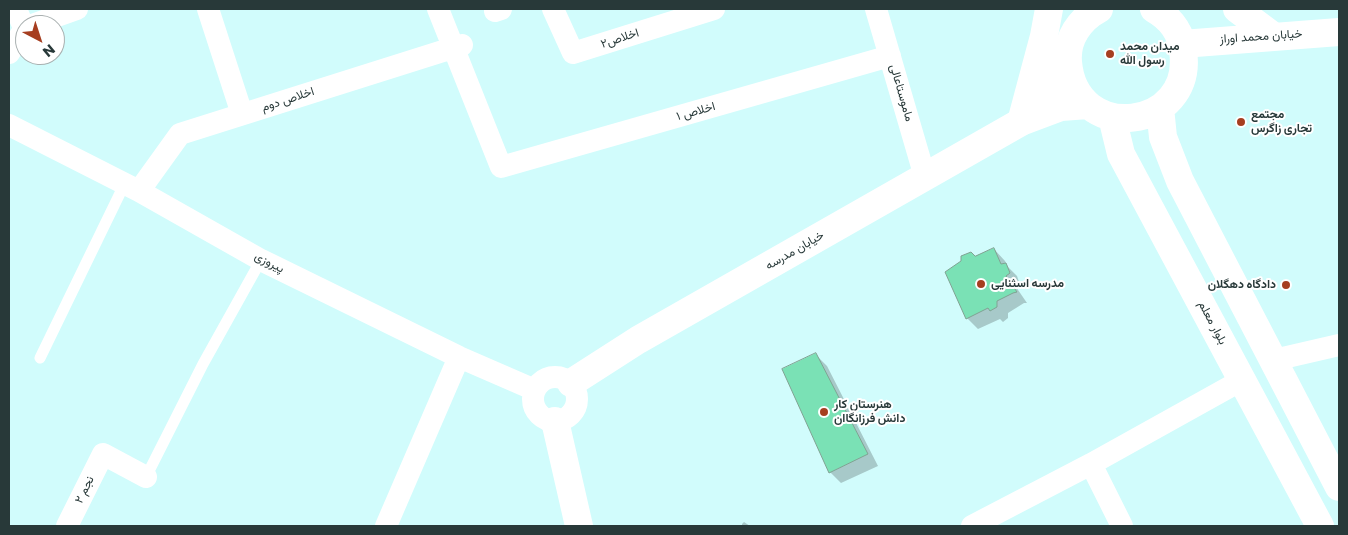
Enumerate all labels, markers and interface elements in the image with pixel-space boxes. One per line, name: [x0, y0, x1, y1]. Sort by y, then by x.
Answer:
north arrow: [15, 15, 65, 65]
street label: اخلاص۲: [599, 26, 641, 52]
street label: خیابان محمد اوراز: [1219, 27, 1303, 47]
text: N: [39, 40, 59, 62]
place label: میدان محمد رسول الله: [1120, 40, 1179, 68]
marker: میدان محمد رسول الله: [1104, 48, 1116, 60]
street label: ماموستاعالی: [886, 63, 916, 123]
street label: اخلاص دوم: [260, 85, 316, 115]
street label: اخلاص ۱: [675, 100, 717, 124]
place label: مجتمع تجاری زاگرس: [1251, 108, 1312, 136]
marker: مجتمع تجاری زاگرس: [1235, 116, 1247, 128]
street label: خیابان مدرسه: [763, 228, 827, 274]
street label: پیروزی: [252, 249, 286, 277]
place label: مدرسه اسثنایی: [991, 277, 1064, 291]
marker: مدرسه اسثنایی: [975, 278, 987, 290]
place label: دادگاه دهگلان: [1208, 278, 1276, 292]
marker: دادگاه دهگلان: [1280, 279, 1292, 291]
street label: بلوار معلم: [1194, 299, 1230, 347]
place label: هنرستان کار دانش فرزانگاان: [834, 398, 905, 426]
marker: هنرستان کار دانش فرزانگاان: [818, 406, 830, 418]
street label: نجم ۲: [72, 474, 98, 506]

